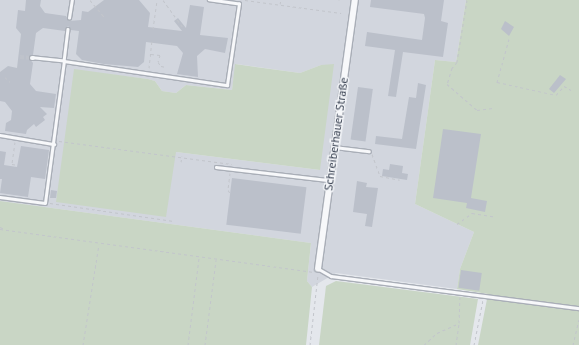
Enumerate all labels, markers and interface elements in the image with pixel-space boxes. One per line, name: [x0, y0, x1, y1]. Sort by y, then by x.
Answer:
street label: Schreiberhauer Straße: [321, 76, 351, 192]

